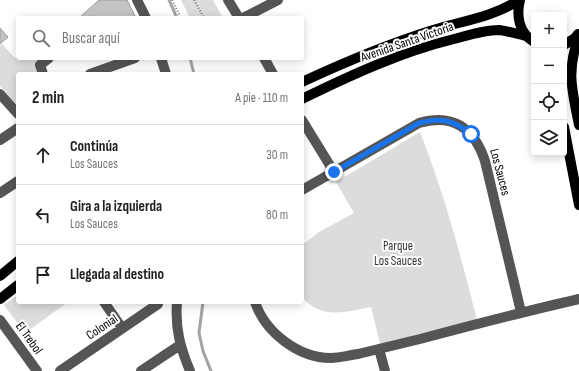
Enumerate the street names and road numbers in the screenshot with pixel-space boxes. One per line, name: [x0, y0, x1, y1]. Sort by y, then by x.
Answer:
street label: Avenida Santa Victoria: [358, 19, 455, 66]
street label: Los Sauces: [486, 147, 514, 197]
street label: Colonial: [83, 311, 121, 343]
street label: El Trebol: [12, 319, 46, 357]

